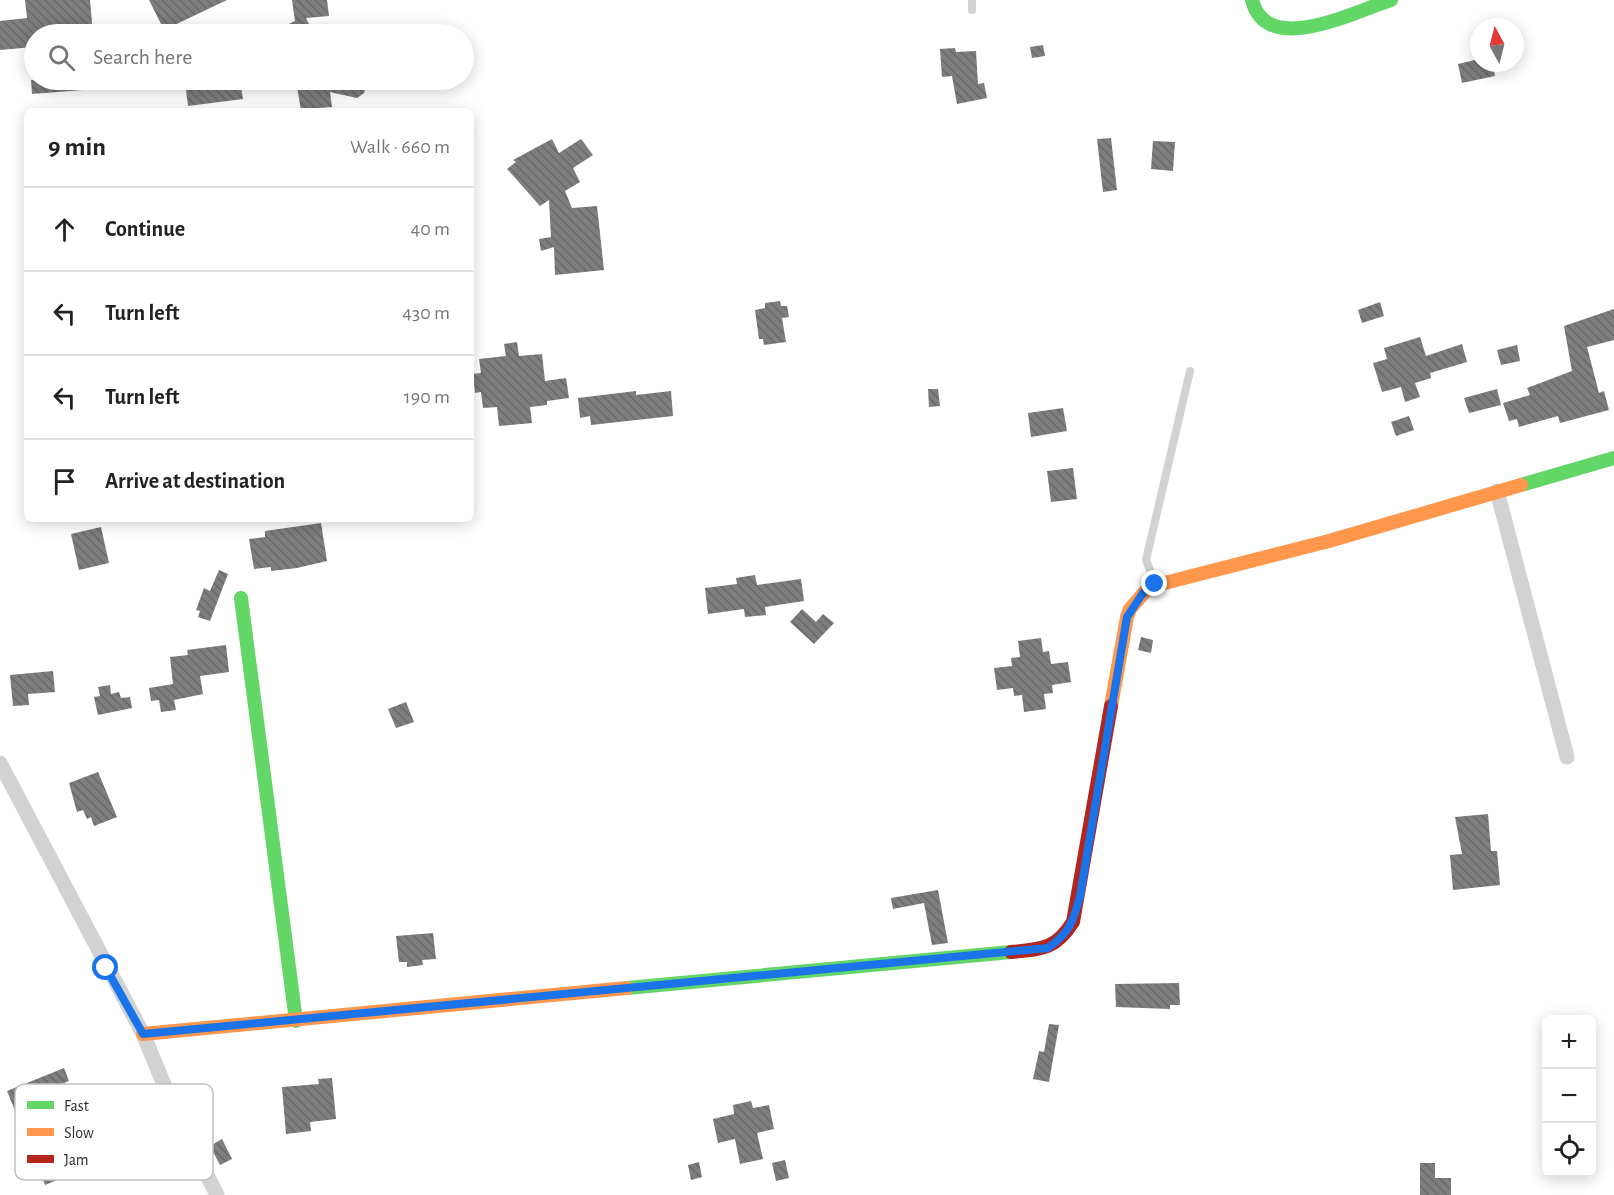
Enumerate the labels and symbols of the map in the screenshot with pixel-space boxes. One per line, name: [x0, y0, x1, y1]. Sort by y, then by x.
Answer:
north arrow: [1470, 18, 1524, 72]
route end: [1141, 570, 1167, 596]
route start: [92, 954, 118, 980]
legend: [15, 1084, 213, 1180]
text: Fast: [64, 1098, 89, 1114]
text: Slow: [64, 1125, 94, 1141]
text: Jam: [64, 1152, 89, 1168]

